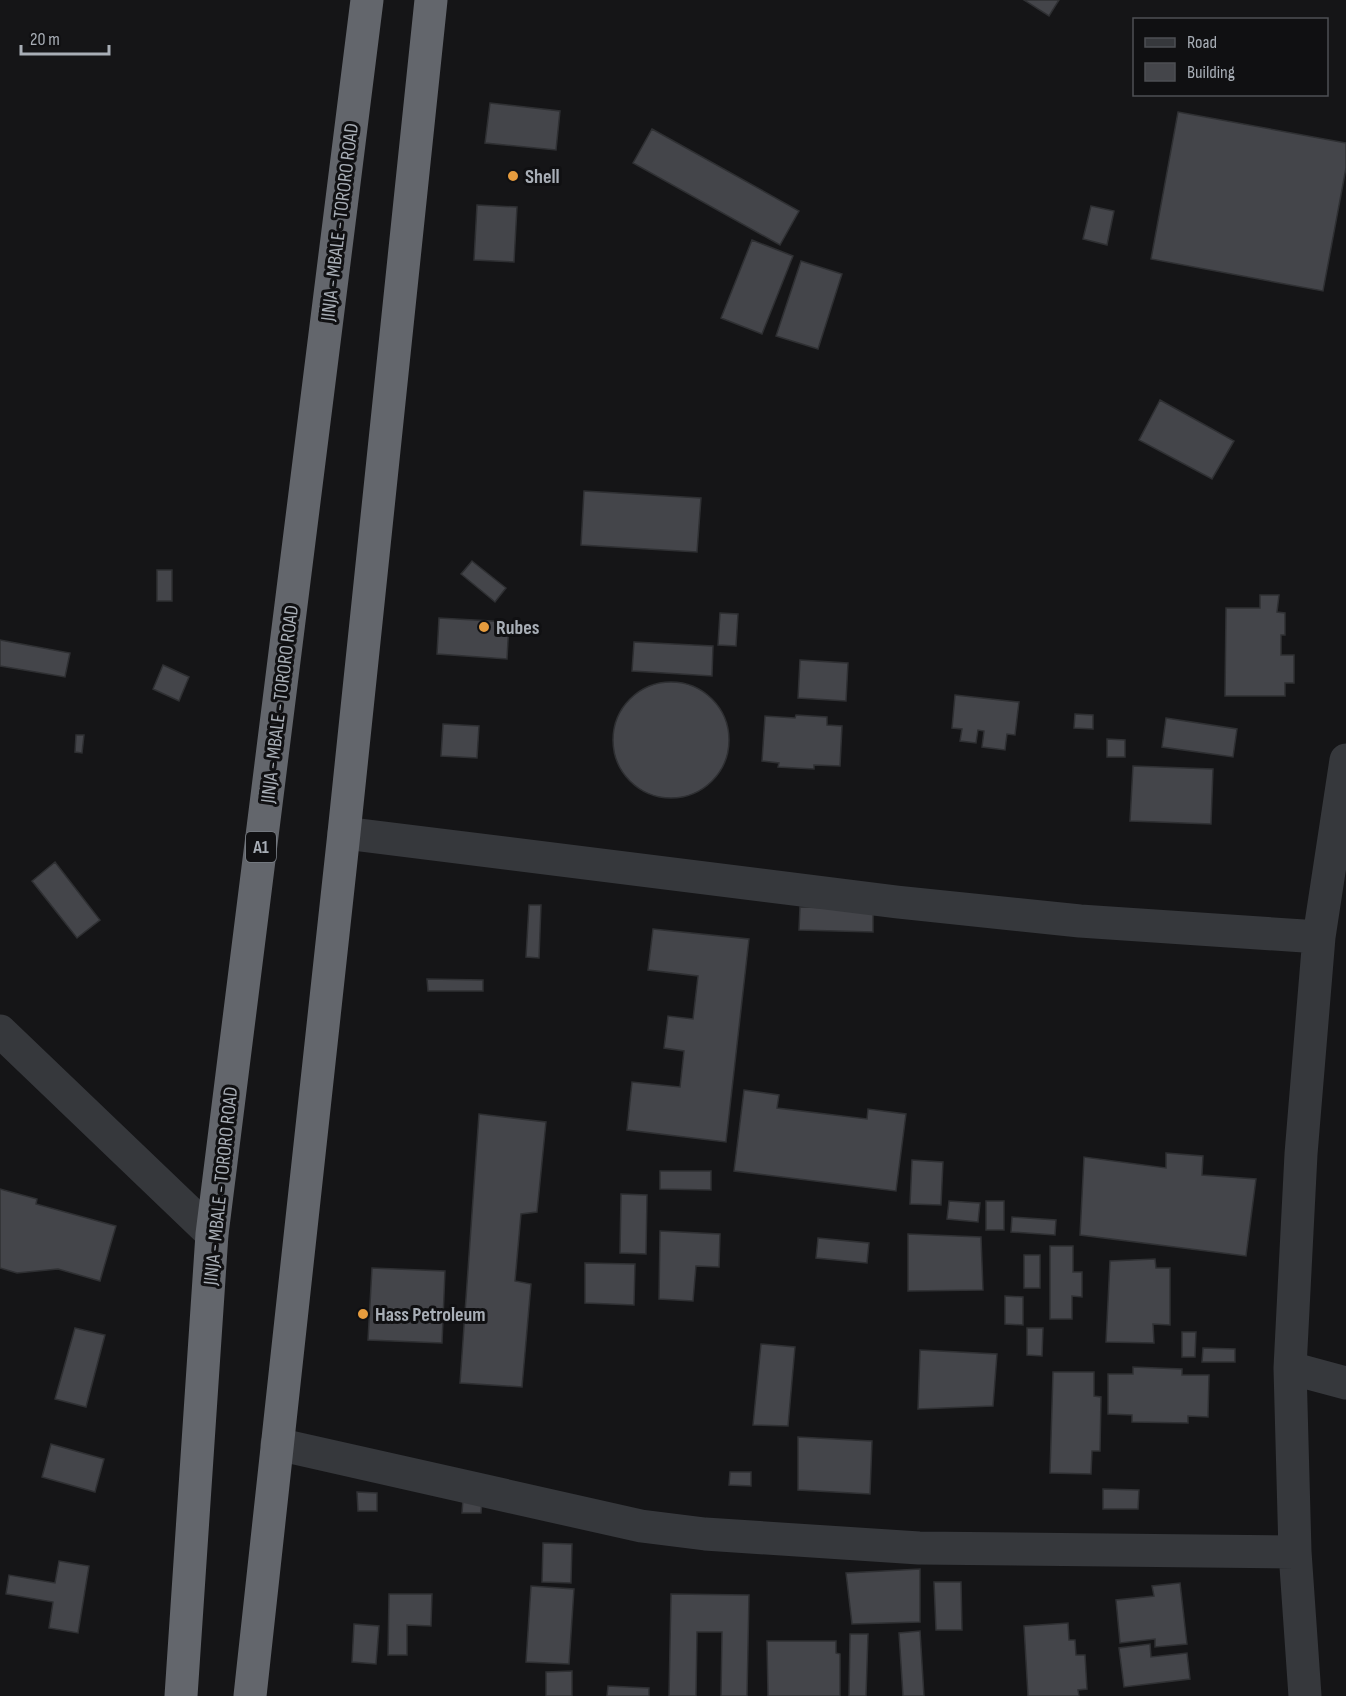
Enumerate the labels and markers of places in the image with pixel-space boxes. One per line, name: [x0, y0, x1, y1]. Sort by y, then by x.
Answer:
place label: Shell: [525, 165, 560, 189]
marker: Shell: [506, 169, 520, 183]
place label: Rubes: [496, 616, 540, 640]
marker: Rubes: [477, 620, 491, 634]
place label: Hass Petroleum: [375, 1303, 486, 1327]
marker: Hass Petroleum: [356, 1307, 370, 1321]

